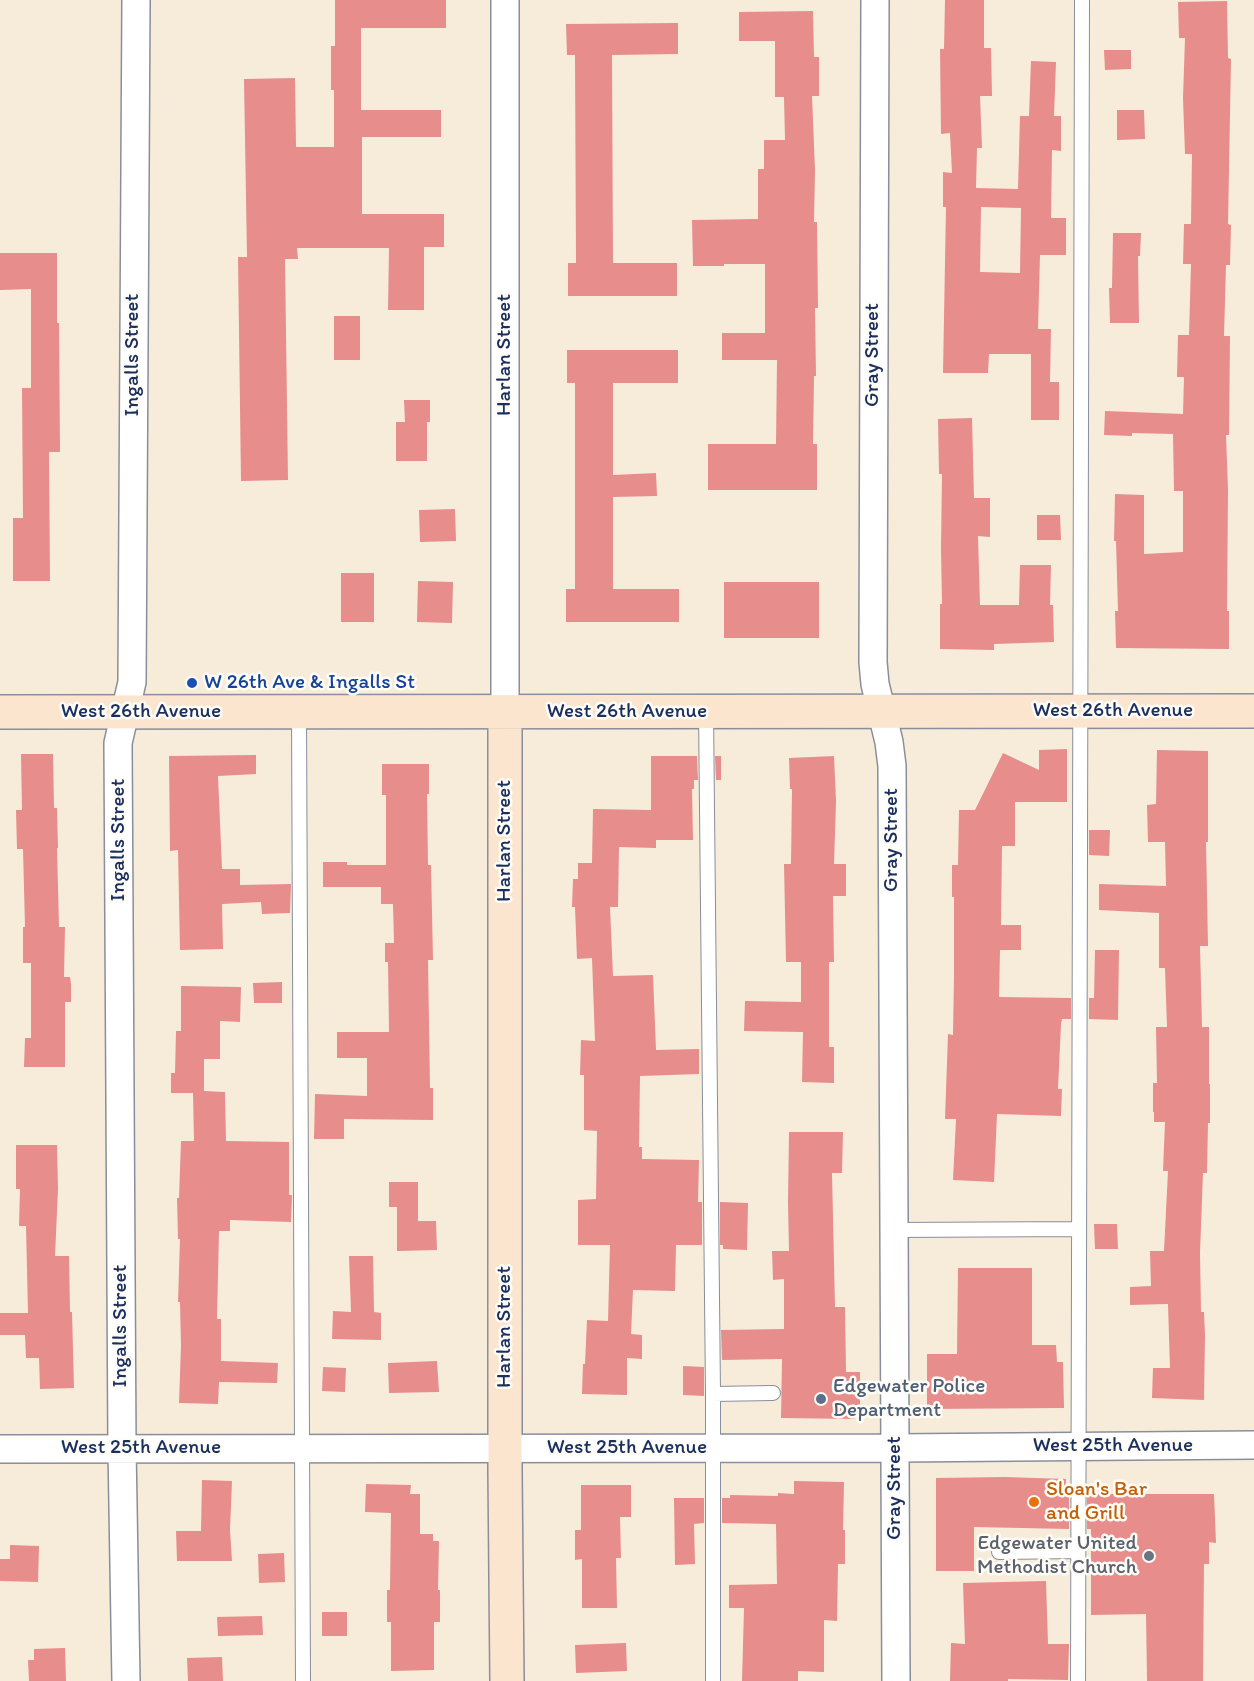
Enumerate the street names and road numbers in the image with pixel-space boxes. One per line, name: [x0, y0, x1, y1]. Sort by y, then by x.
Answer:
street label: Ingalls Street: [120, 294, 146, 416]
street label: Harlan Street: [492, 294, 518, 416]
street label: Gray Street: [860, 303, 886, 407]
street label: West 26th Avenue: [1033, 698, 1193, 724]
street label: West 26th Avenue: [61, 699, 221, 725]
street label: West 26th Avenue: [547, 699, 707, 725]
street label: Ingalls Street: [106, 779, 132, 901]
street label: Harlan Street: [492, 780, 518, 902]
street label: Gray Street: [879, 788, 905, 892]
street label: Ingalls Street: [108, 1265, 134, 1387]
street label: Harlan Street: [492, 1266, 518, 1388]
street label: West 25th Avenue: [1033, 1433, 1193, 1459]
street label: West 25th Avenue: [61, 1435, 221, 1461]
street label: West 25th Avenue: [547, 1435, 707, 1461]
street label: Gray Street: [882, 1436, 908, 1540]

